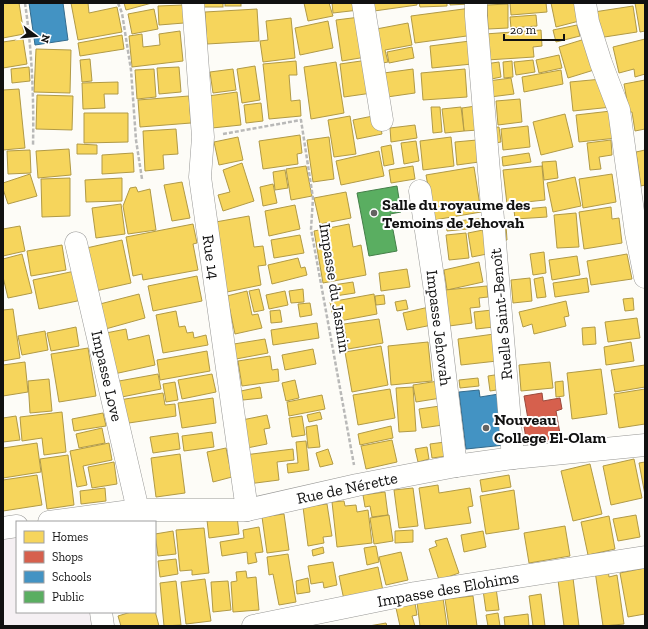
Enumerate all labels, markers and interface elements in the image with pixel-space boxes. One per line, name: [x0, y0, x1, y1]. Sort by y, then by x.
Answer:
north arrow: [16, 16, 56, 56]
scale bar: [504, 16, 564, 42]
text: 20 m: [510, 23, 537, 37]
text: N: [38, 33, 53, 45]
place label: Salle du royaume des Temoins de Jehovah: [382, 195, 530, 232]
marker: Salle du royaume des Temoins de Jehovah: [369, 208, 379, 218]
street label: Impasse du Jasmin: [315, 222, 355, 355]
street label: Rue 14: [198, 233, 224, 281]
street label: Ruelle Saint-Benoît: [486, 247, 516, 381]
street label: Impasse Jehovah: [422, 269, 456, 387]
street label: Impasse Love: [87, 329, 127, 423]
place label: Nouveau College El-Olam: [494, 410, 606, 447]
marker: Nouveau College El-Olam: [481, 423, 491, 433]
street label: Rue de Nérette: [295, 468, 399, 508]
legend: [16, 521, 156, 613]
text: Homes: [52, 530, 88, 544]
text: Shops: [52, 550, 83, 564]
street label: Impasse des Elohims: [376, 567, 520, 611]
text: Schools: [52, 570, 91, 584]
text: Public: [52, 590, 85, 604]

